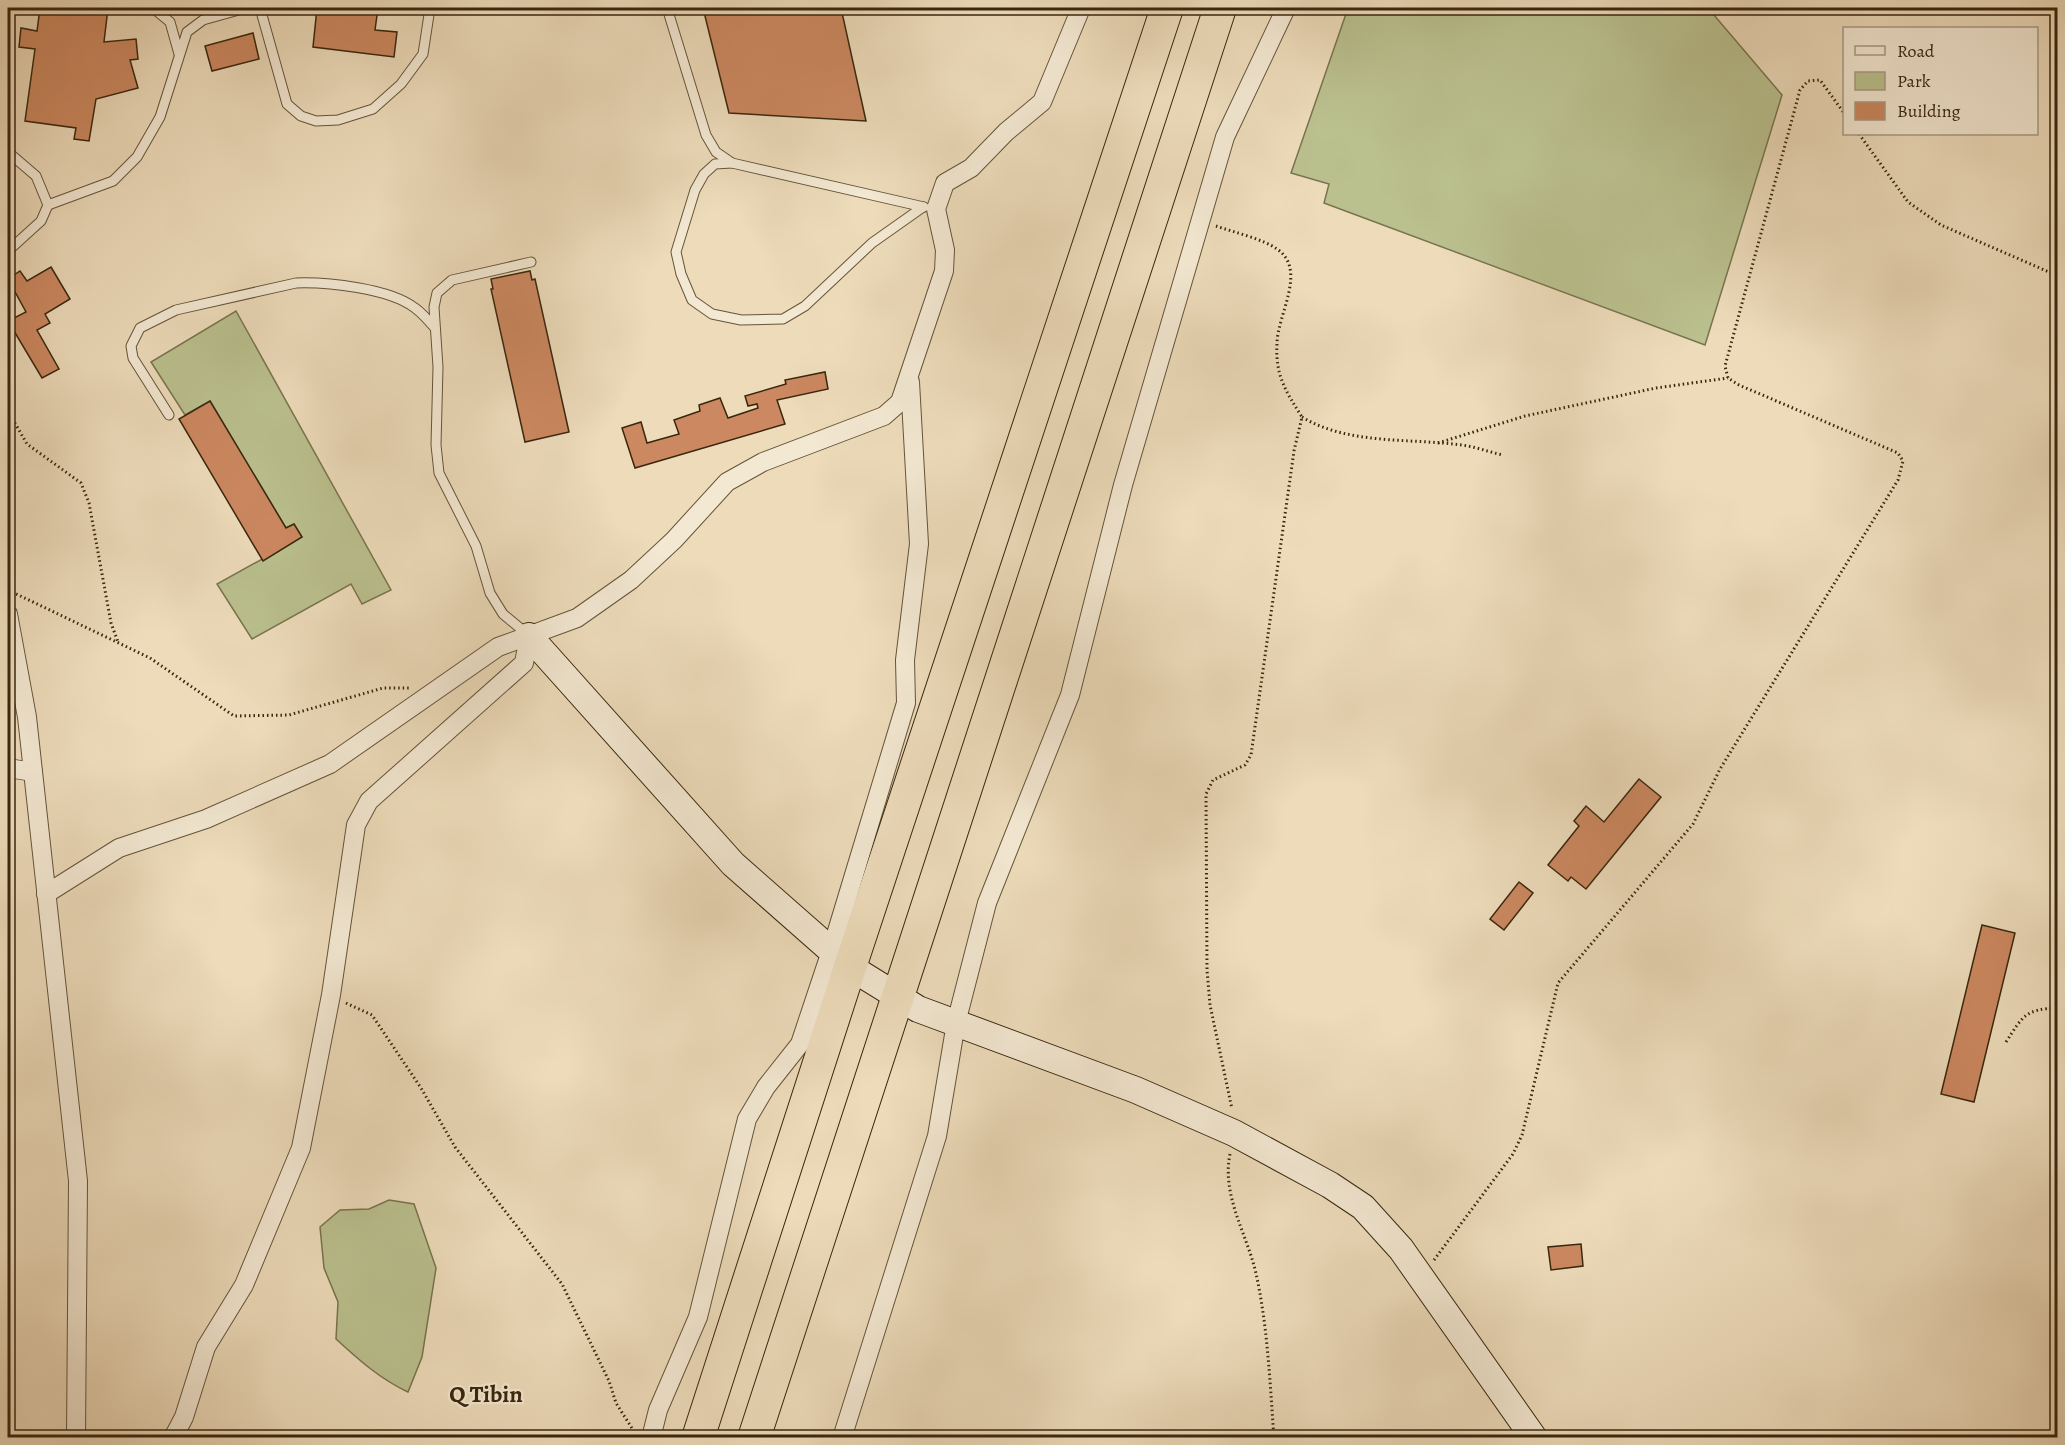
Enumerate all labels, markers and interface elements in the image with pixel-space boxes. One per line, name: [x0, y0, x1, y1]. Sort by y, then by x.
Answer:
legend: [1843, 27, 2038, 135]
text: Road: [1897, 39, 1935, 63]
text: Park: [1897, 69, 1931, 93]
text: Building: [1897, 99, 1961, 123]
district label: Q Tibin: [449, 1378, 523, 1410]

